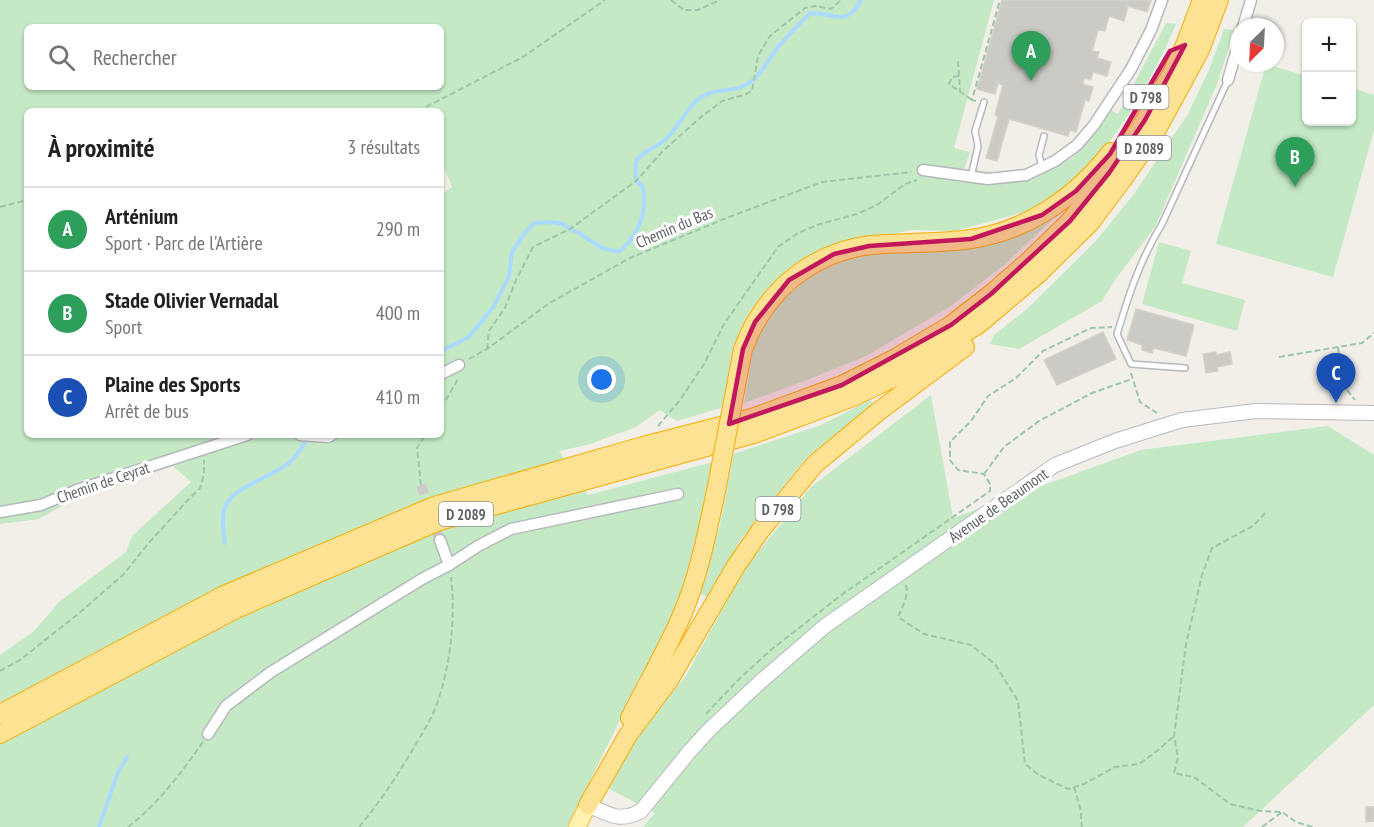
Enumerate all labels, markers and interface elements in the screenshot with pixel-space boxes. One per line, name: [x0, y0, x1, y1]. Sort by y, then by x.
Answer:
north arrow: [1230, 18, 1284, 72]
map controls: [1302, 18, 1356, 126]
button: +: [1302, 18, 1356, 72]
search box: [24, 24, 444, 90]
pin: A: [1012, 32, 1050, 81]
icon: search: [45, 41, 78, 74]
text: Rechercher: [93, 43, 177, 71]
button: −: [1302, 72, 1356, 126]
road number: D 798: [1124, 85, 1168, 109]
text: À proximité: [48, 131, 155, 164]
text: 3 résultats: [347, 134, 420, 160]
road number: D 2089: [1117, 136, 1171, 160]
pin: B: [1276, 138, 1314, 187]
text: Arténium: [105, 202, 178, 230]
street label: Chemin du Bas: [632, 202, 716, 252]
text: A: [62, 216, 73, 242]
text: 290 m: [376, 216, 420, 242]
text: Sport · Parc de l'Artière: [105, 230, 263, 256]
text: Stade Olivier Vernadal: [105, 286, 278, 314]
text: B: [63, 300, 72, 326]
text: 400 m: [376, 300, 420, 326]
text: Sport: [105, 314, 142, 340]
pin: C: [1316, 354, 1356, 403]
your location: [587, 365, 616, 394]
text: Plaine des Sports: [105, 370, 240, 398]
text: C: [63, 384, 72, 410]
text: 410 m: [376, 384, 420, 410]
text: Arrêt de bus: [105, 398, 189, 424]
street label: Chemin de Ceyrat: [54, 457, 153, 507]
street label: Avenue de Beaumont: [944, 463, 1052, 547]
road number: D 798: [756, 497, 800, 521]
road number: D 2089: [439, 502, 493, 526]

